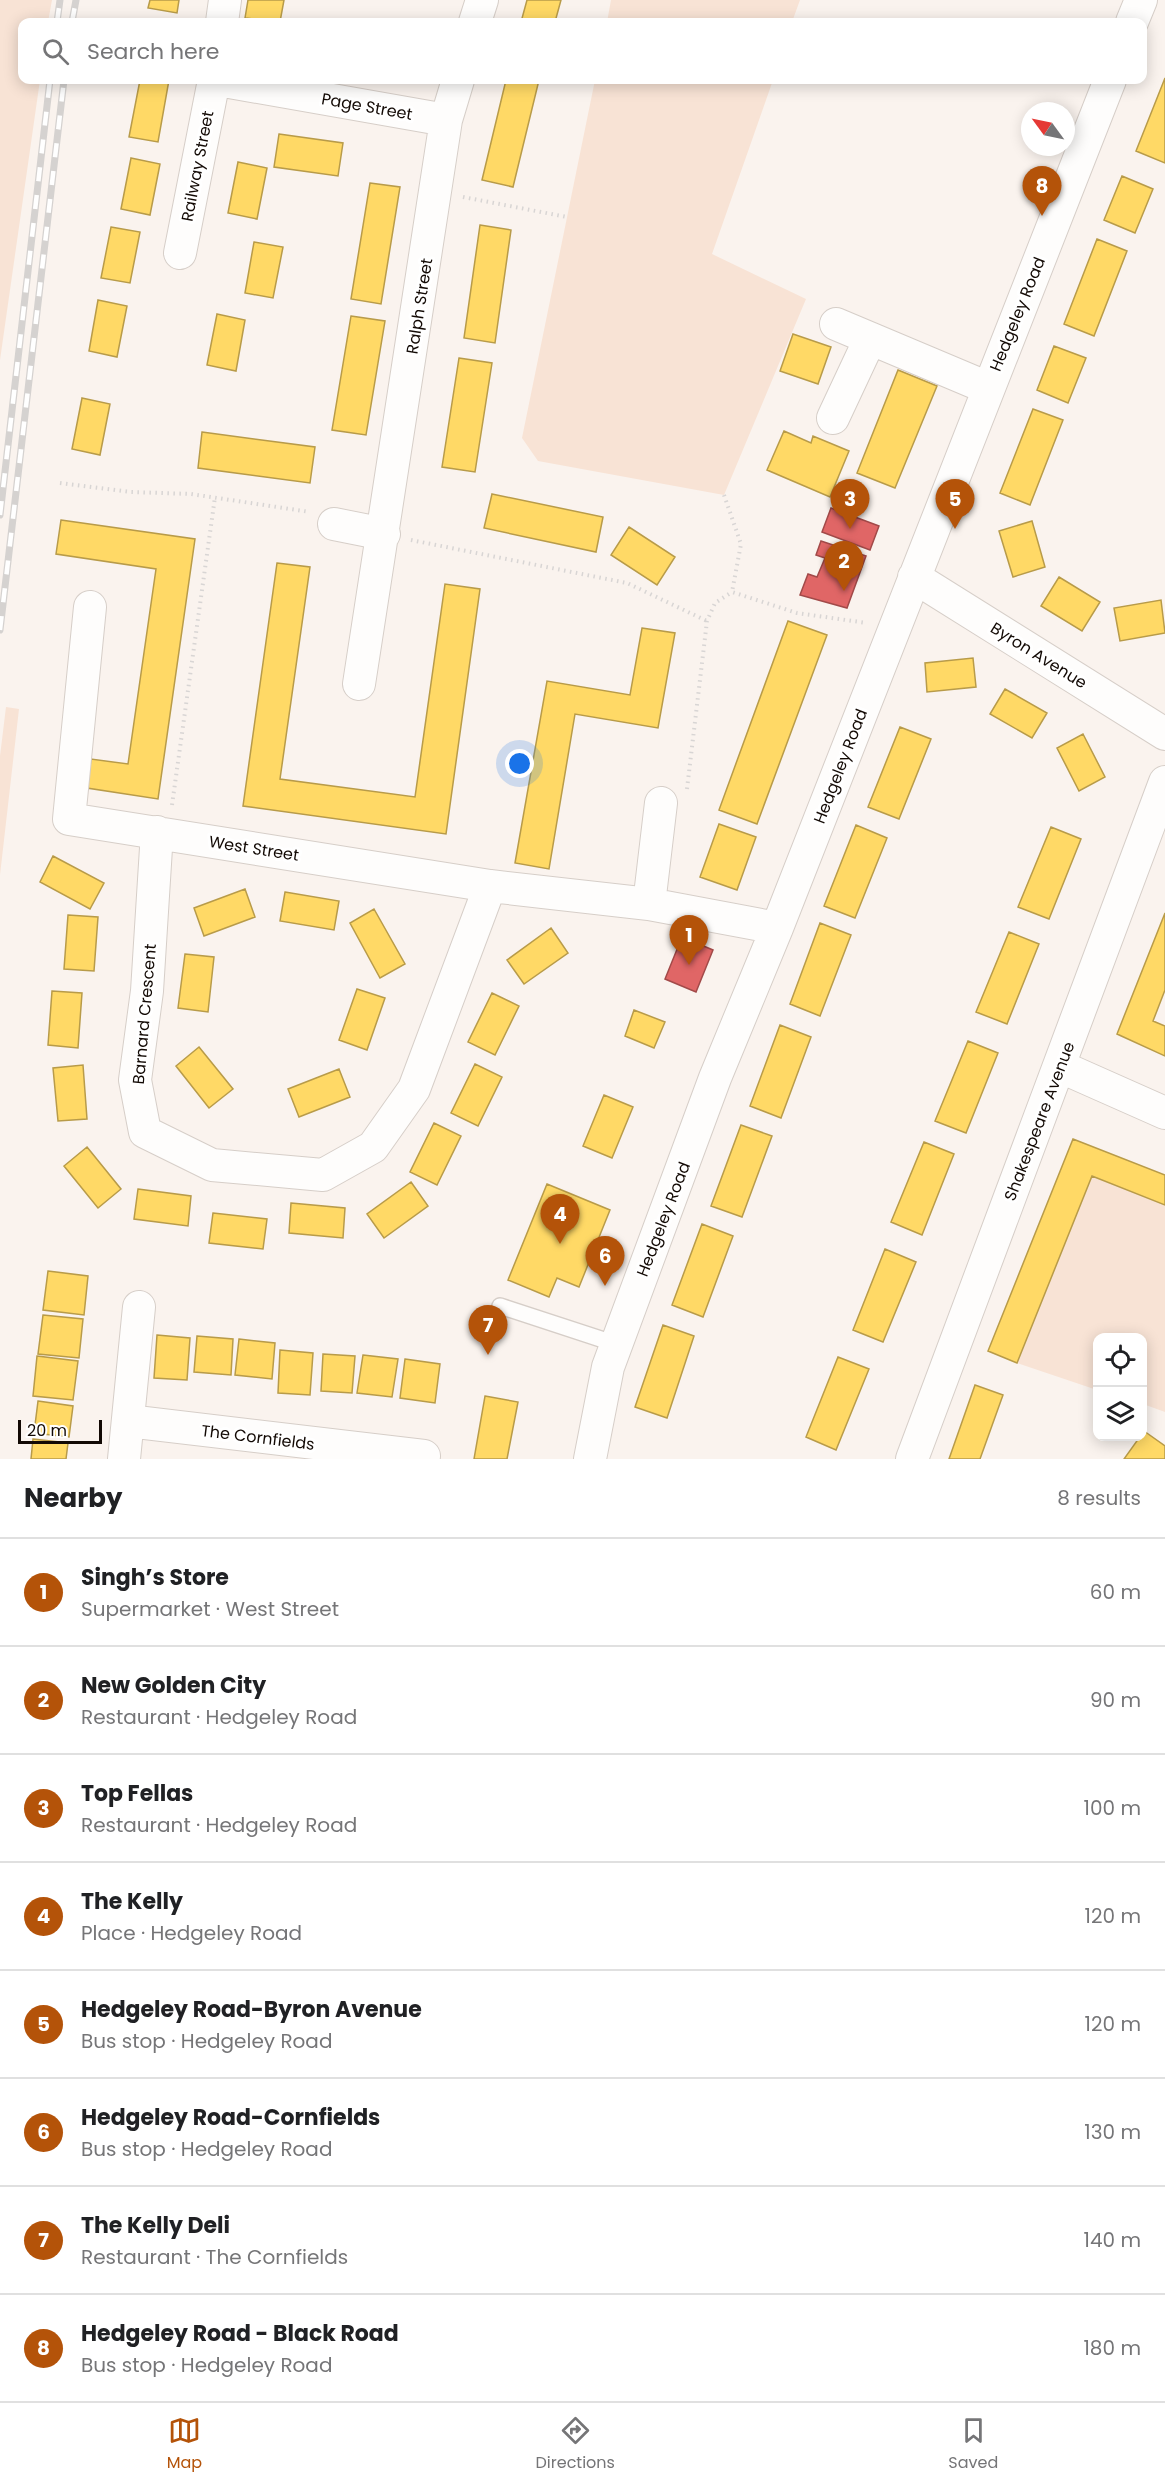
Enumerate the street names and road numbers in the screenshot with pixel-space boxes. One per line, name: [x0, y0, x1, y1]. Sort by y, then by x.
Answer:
street label: Page Street: [320, 87, 414, 126]
street label: Railway Street: [175, 109, 220, 223]
street label: Hedgeley Road: [984, 254, 1051, 375]
street label: Ralph Street: [401, 256, 438, 356]
street label: Byron Avenue: [986, 617, 1091, 694]
street label: Hedgeley Road: [808, 705, 873, 827]
street label: West Street: [207, 830, 301, 867]
street label: Barnard Crescent: [127, 943, 162, 1085]
street label: Shakespeare Avenue: [998, 1038, 1080, 1204]
street label: Hedgeley Road: [631, 1158, 696, 1280]
street label: The Cornfields: [200, 1419, 316, 1456]

